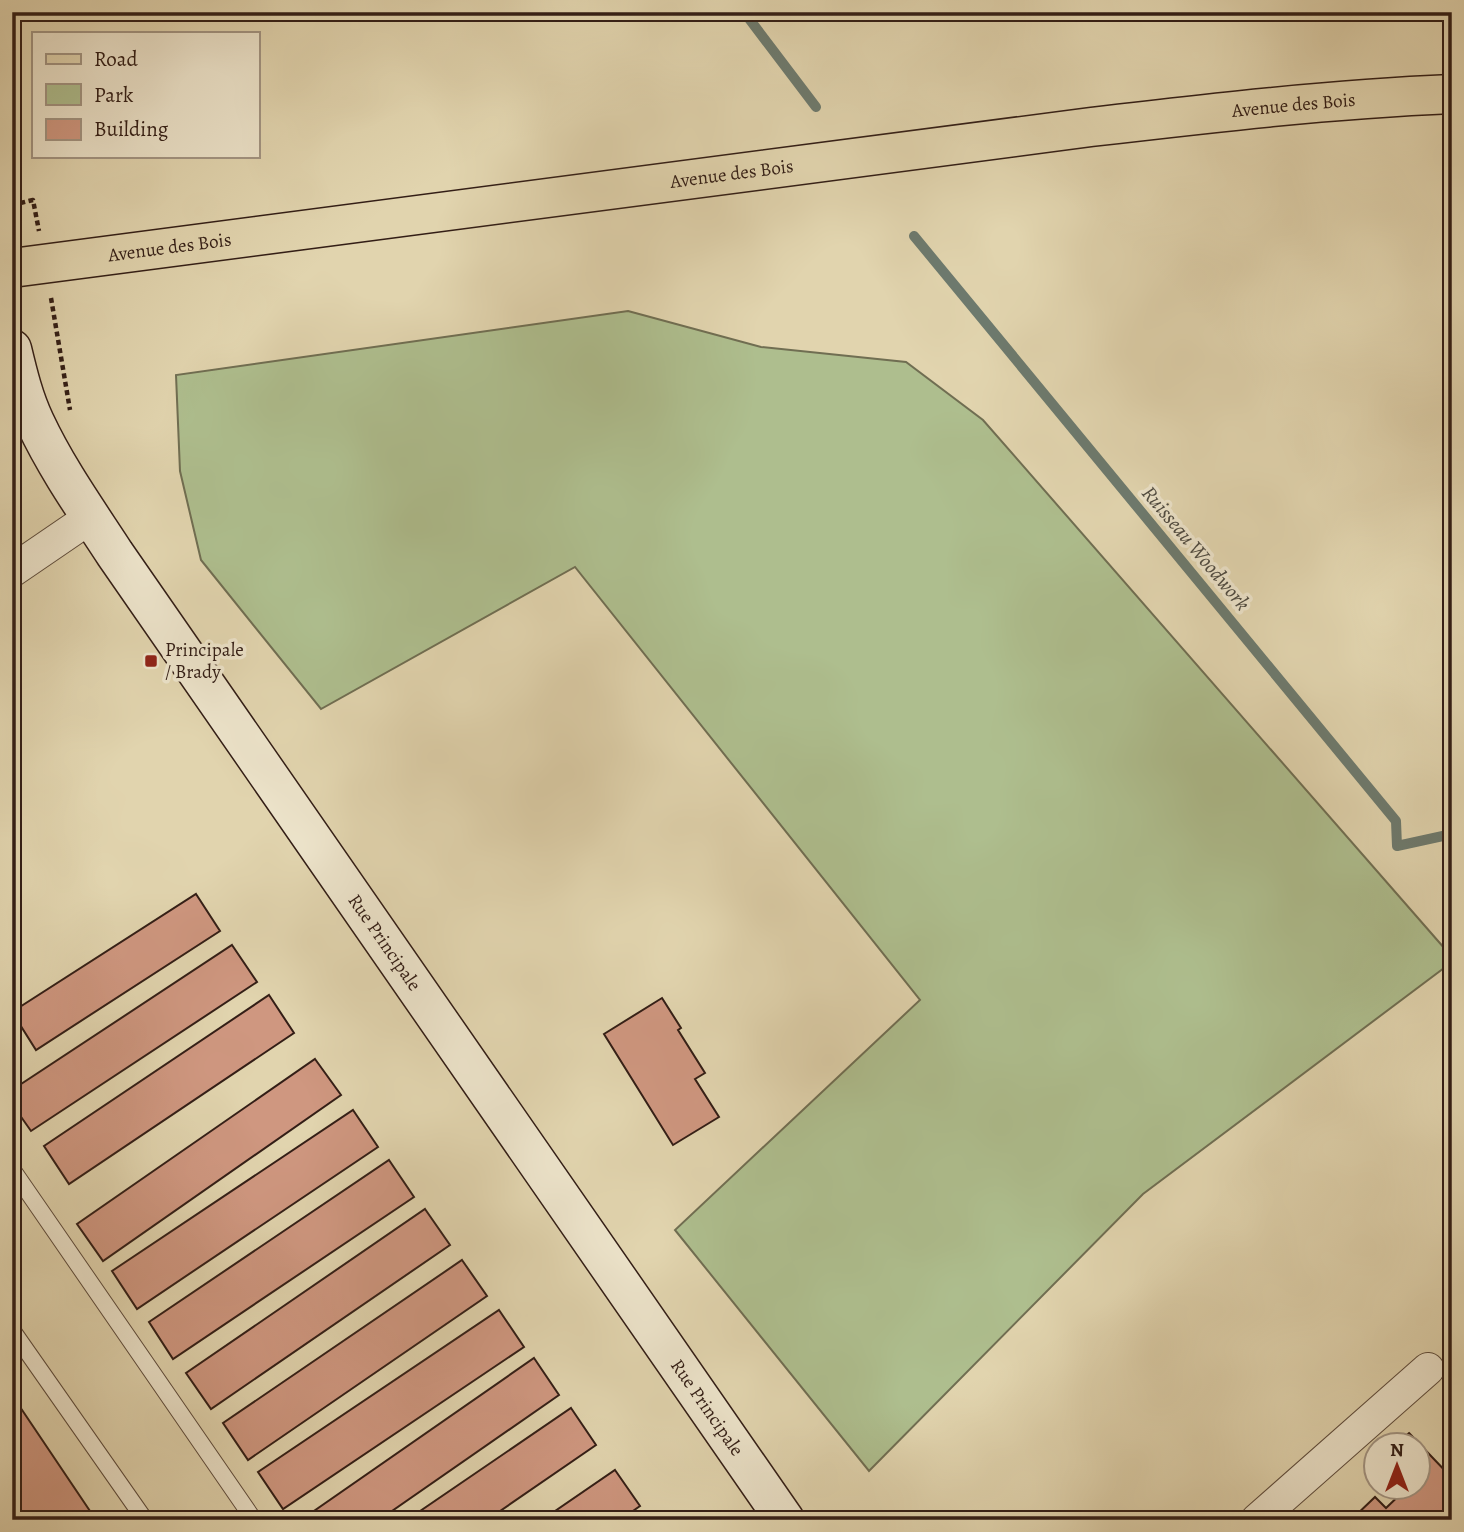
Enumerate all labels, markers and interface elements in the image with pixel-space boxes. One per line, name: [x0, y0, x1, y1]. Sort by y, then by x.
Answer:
legend: [32, 32, 259, 158]
text: Road: [94, 45, 138, 73]
text: Park: [94, 81, 134, 109]
street label: Avenue des Bois: [1230, 87, 1356, 124]
text: Building: [94, 115, 169, 143]
street label: Avenue des Bois: [668, 153, 795, 195]
street label: Avenue des Bois: [105, 226, 233, 268]
water label: Ruisseau Woodwork: [1135, 480, 1257, 616]
place label: Principale / Brady: [165, 637, 244, 685]
marker: Principale / Brady: [143, 653, 159, 669]
street label: Rue Principale: [342, 889, 427, 996]
street label: Rue Principale: [664, 1354, 750, 1461]
north arrow: [1362, 1430, 1432, 1500]
text: N: [1390, 1437, 1404, 1463]

